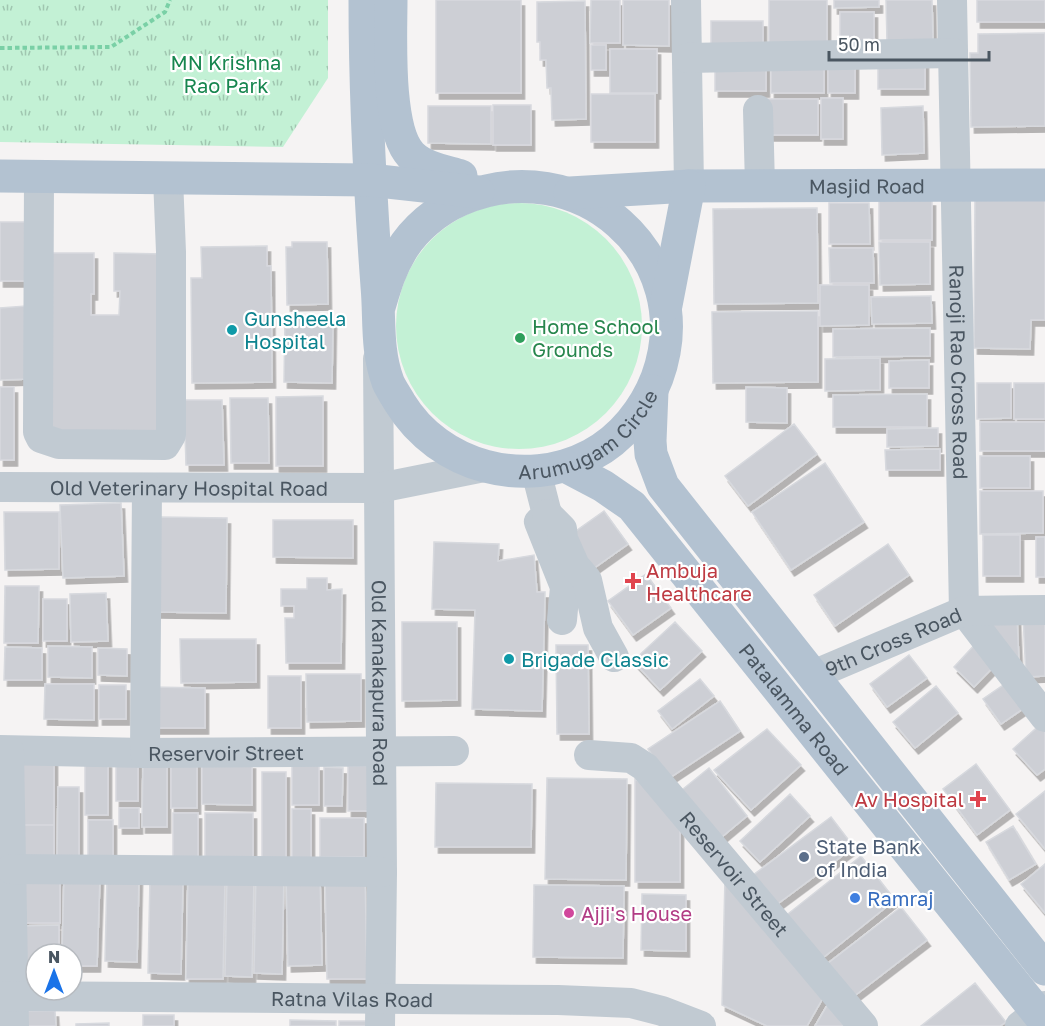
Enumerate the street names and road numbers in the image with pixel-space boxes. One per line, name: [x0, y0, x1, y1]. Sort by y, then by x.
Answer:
street label: Masjid Road: [809, 173, 925, 198]
street label: Ranoji Rao Cross Road: [945, 264, 973, 480]
street label: Arumugam Circle: [518, 385, 662, 483]
street label: Old Veterinary Hospital Road: [50, 475, 328, 500]
street label: Old Kanakapura Road: [368, 580, 393, 786]
street label: 9th Cross Road: [821, 602, 965, 681]
street label: Patalamma Road: [734, 638, 854, 780]
street label: Reservoir Street: [148, 740, 304, 765]
street label: Reservoir Street: [675, 806, 794, 941]
street label: Ratna Vilas Road: [271, 986, 433, 1011]

